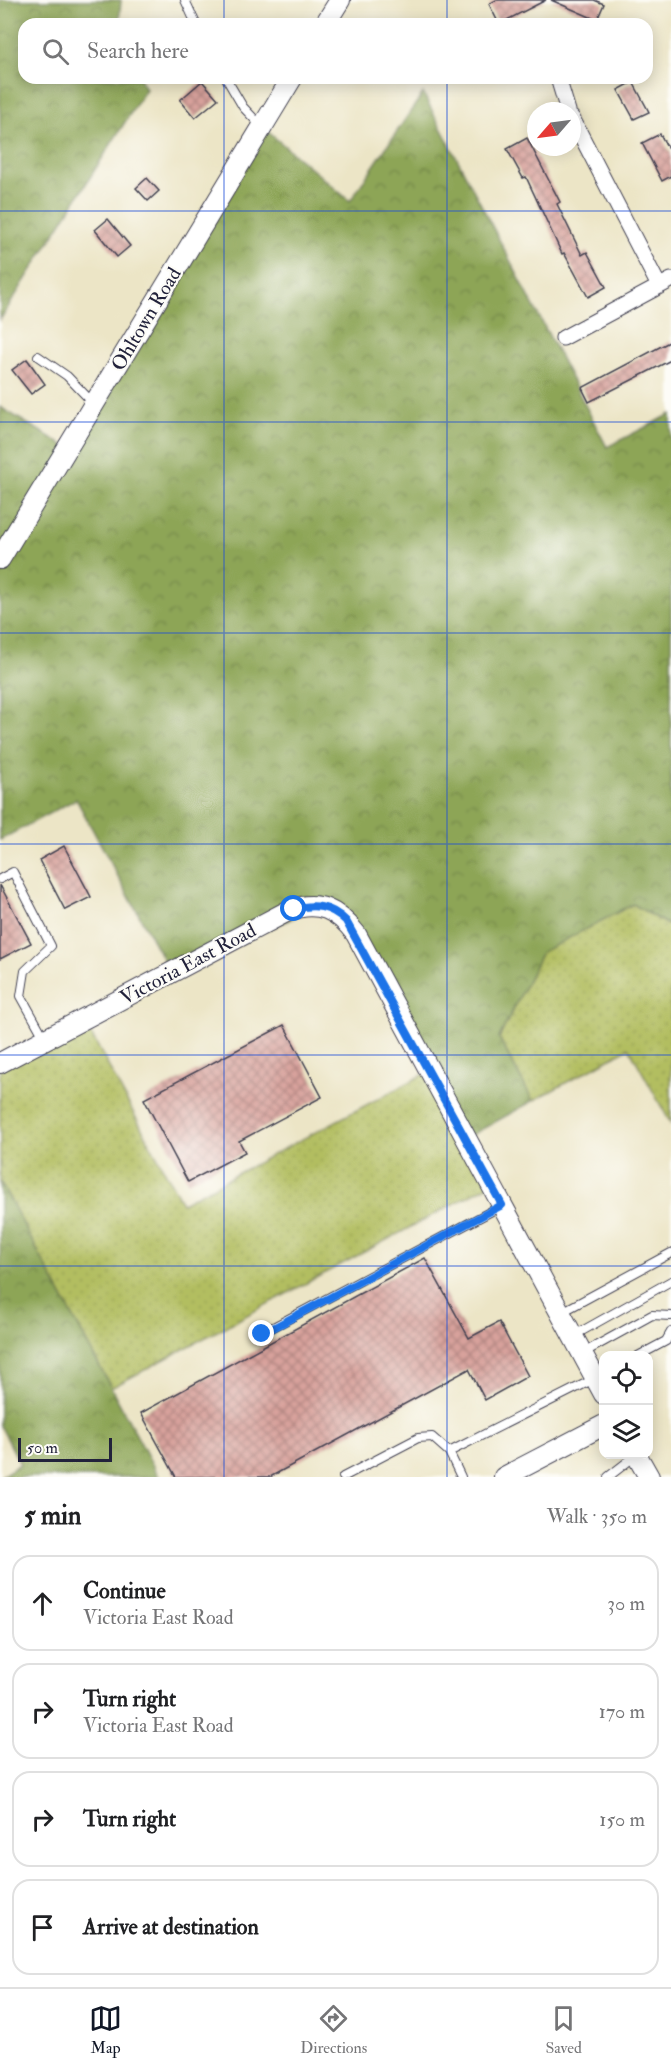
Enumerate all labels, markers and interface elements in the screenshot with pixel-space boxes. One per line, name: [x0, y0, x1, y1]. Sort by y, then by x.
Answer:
search box: [18, 18, 653, 84]
icon: search: [39, 35, 72, 68]
text: Search here: [87, 37, 189, 65]
north arrow: [527, 102, 581, 156]
street label: Ohltown Road: [105, 263, 187, 375]
route start: [280, 895, 306, 921]
street label: Victoria East Road: [116, 918, 260, 1010]
route end: [248, 1320, 274, 1346]
map controls: [599, 1351, 653, 1459]
button: locate: [599, 1351, 653, 1405]
button: layers: [599, 1405, 653, 1459]
scale bar: [18, 1435, 112, 1462]
text: 50 m: [27, 1438, 58, 1458]
text: 5 min: [24, 1500, 81, 1532]
text: Walk · 350 m: [547, 1504, 647, 1529]
text: Continue: [83, 1577, 166, 1605]
icon: ahead: [26, 1587, 59, 1620]
text: 30 m: [607, 1591, 645, 1616]
text: Victoria East Road: [83, 1605, 234, 1630]
text: Turn right: [83, 1685, 176, 1713]
icon: right: [26, 1695, 59, 1728]
text: 170 m: [599, 1699, 645, 1724]
text: Victoria East Road: [83, 1713, 234, 1738]
icon: right: [26, 1803, 59, 1836]
text: Turn right: [83, 1805, 176, 1833]
text: 150 m: [599, 1807, 645, 1832]
icon: arrive: [26, 1911, 59, 1944]
text: Arrive at destination: [83, 1913, 259, 1941]
tab: Map: [89, 2002, 122, 2058]
tab: Directions: [300, 2002, 367, 2058]
tab: Saved: [545, 2002, 582, 2058]

